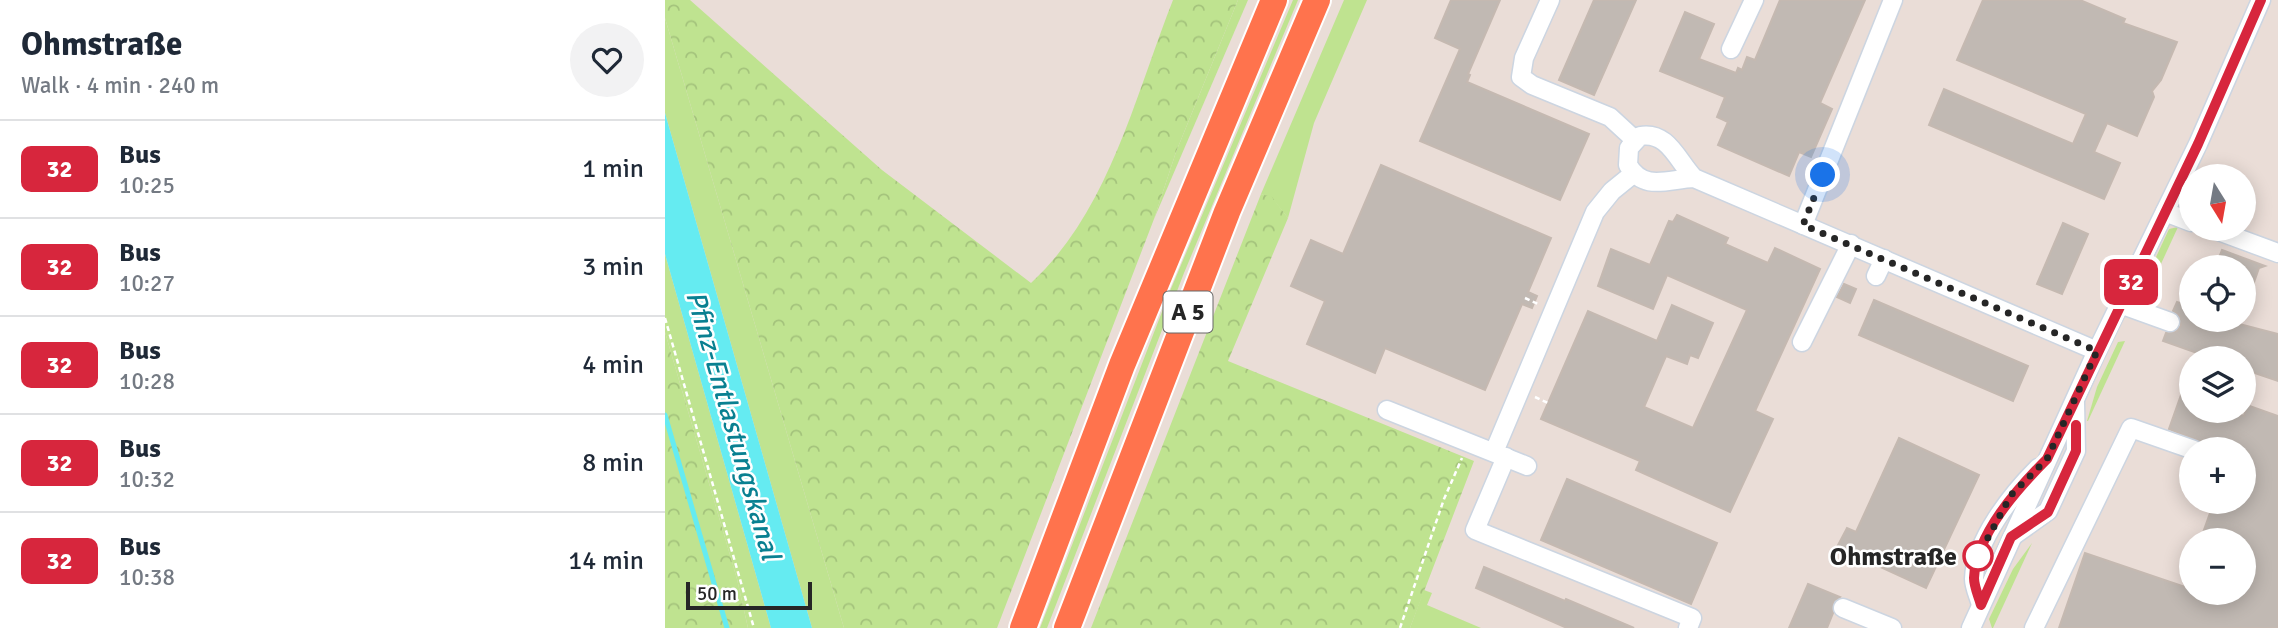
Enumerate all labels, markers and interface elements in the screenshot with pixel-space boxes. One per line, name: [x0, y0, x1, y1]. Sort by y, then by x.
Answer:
button: heart: [570, 23, 644, 97]
text: Ohmstraße: [21, 24, 182, 65]
text: Walk · 4 min · 240 m: [21, 71, 219, 100]
text: Bus: [119, 139, 161, 171]
text: 1 min: [582, 153, 644, 185]
text: 32: [47, 154, 72, 184]
your location: [1805, 157, 1840, 192]
north arrow: [2179, 164, 2256, 242]
map controls: [2179, 164, 2256, 605]
text: 10:25: [119, 171, 175, 200]
text: Bus: [119, 237, 161, 269]
text: 3 min: [582, 251, 644, 283]
text: 32: [47, 252, 72, 282]
button: locate: [2179, 255, 2256, 332]
line badge: 32: [2099, 259, 2163, 305]
text: 32: [2118, 267, 2144, 297]
text: 10:27: [119, 269, 175, 298]
water label: Pfinz-Entlastungskanal: [678, 287, 788, 566]
road number: A 5: [1163, 292, 1213, 332]
text: Bus: [119, 335, 161, 367]
button: layers: [2179, 346, 2256, 423]
text: 4 min: [582, 349, 644, 381]
text: 32: [47, 350, 72, 380]
text: 10:28: [119, 367, 175, 396]
text: Bus: [119, 433, 161, 465]
button: +: [2179, 437, 2256, 514]
text: 8 min: [582, 447, 644, 479]
text: 32: [47, 448, 72, 478]
text: 10:32: [119, 465, 175, 494]
button: −: [2179, 528, 2256, 605]
text: Bus: [119, 531, 161, 563]
place label: Ohmstraße: [1830, 541, 1957, 573]
marker: Ohmstraße: [1963, 541, 1993, 571]
text: 14 min: [568, 545, 644, 577]
text: 32: [47, 546, 72, 576]
text: 10:38: [119, 563, 175, 592]
scale bar: [686, 579, 812, 611]
text: 50 m: [697, 582, 737, 606]

